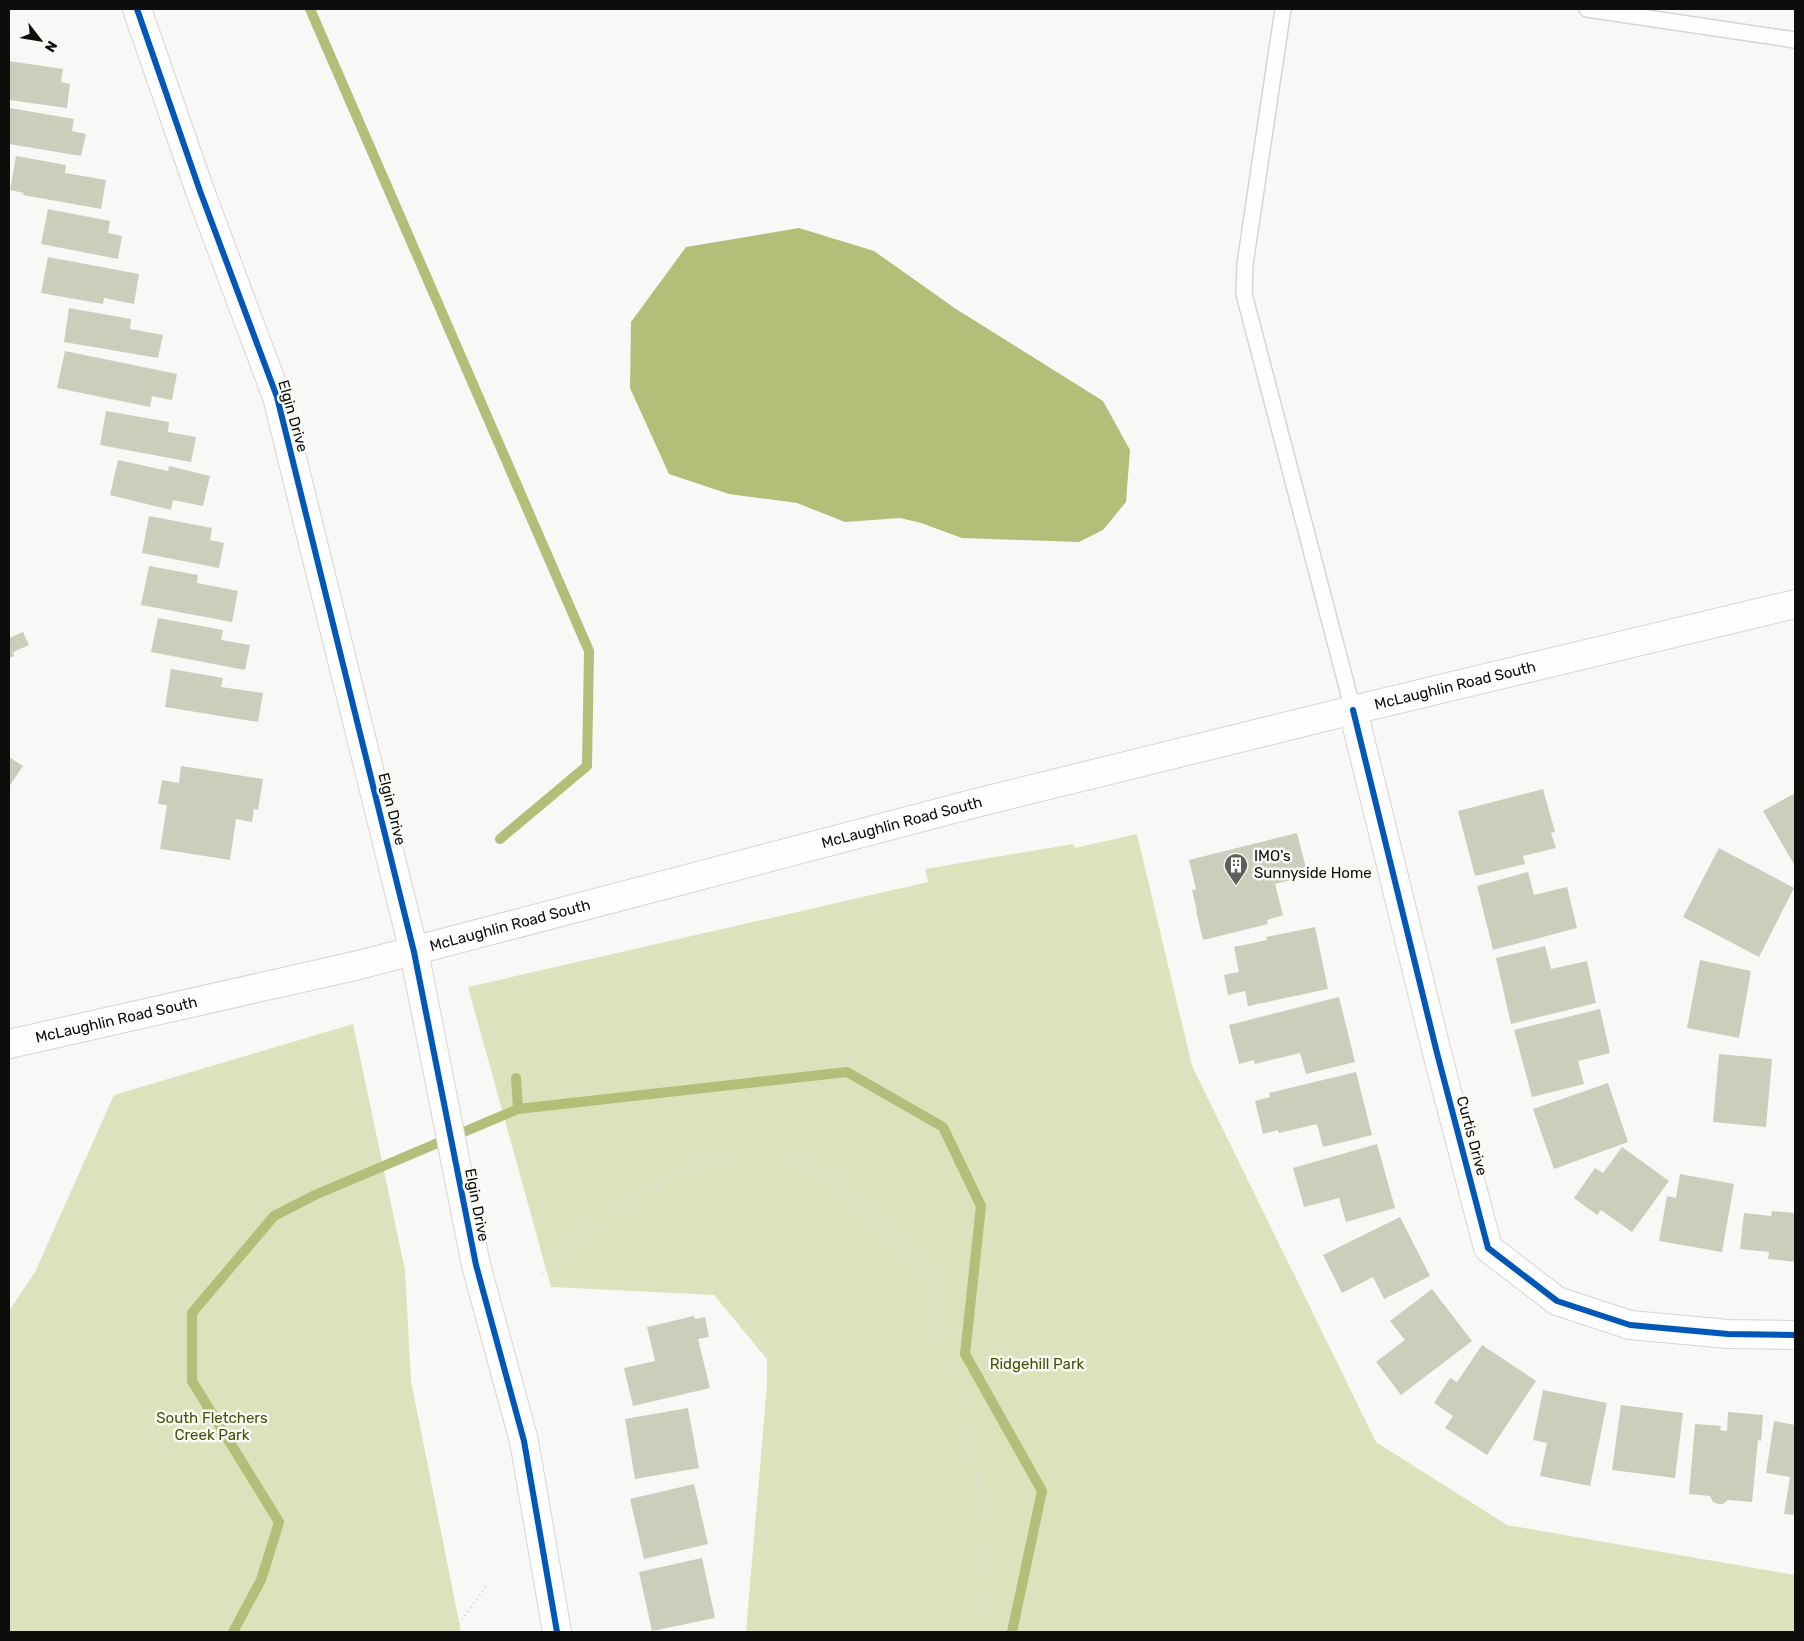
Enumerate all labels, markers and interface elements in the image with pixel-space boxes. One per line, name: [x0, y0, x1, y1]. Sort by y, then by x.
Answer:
north arrow: [15, 15, 65, 65]
text: N: [41, 38, 61, 55]
street label: Elgin Drive: [274, 378, 312, 454]
street label: McLaughlin Road South: [1373, 657, 1538, 714]
street label: Elgin Drive: [374, 771, 410, 847]
street label: McLaughlin Road South: [820, 793, 984, 852]
place label: IMO's Sunnyside Home: [1254, 847, 1372, 882]
building icon: IMO's Sunnyside Home: [1223, 852, 1249, 886]
street label: McLaughlin Road South: [428, 896, 592, 955]
street label: McLaughlin Road South: [34, 993, 199, 1047]
street label: Curtis Drive: [1453, 1094, 1491, 1178]
street label: Elgin Drive: [461, 1167, 493, 1243]
park label: Ridgehill Park: [990, 1355, 1085, 1373]
park label: South Fletchers Creek Park: [156, 1409, 268, 1444]

